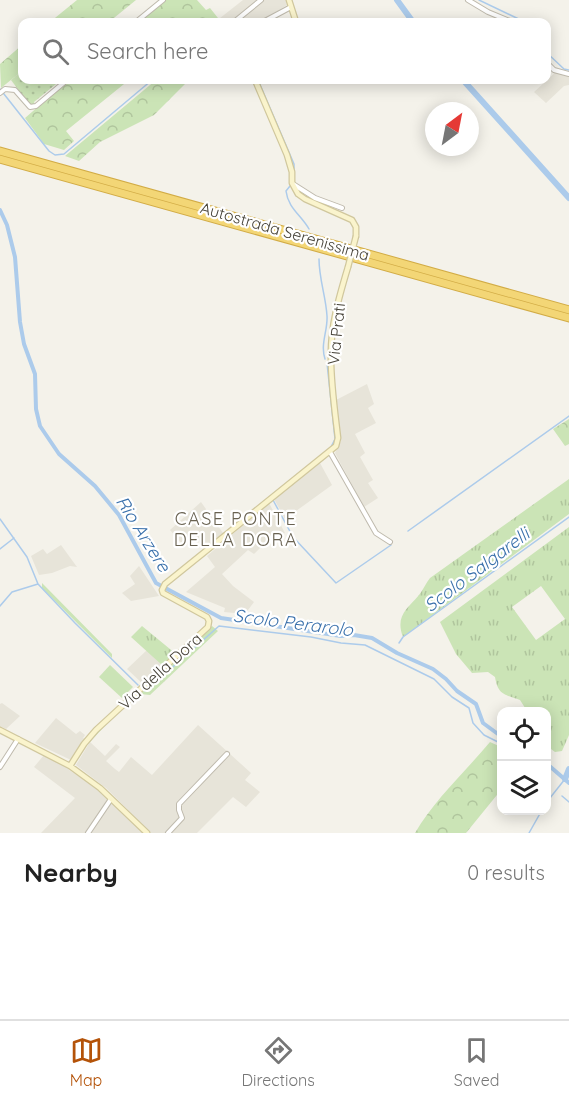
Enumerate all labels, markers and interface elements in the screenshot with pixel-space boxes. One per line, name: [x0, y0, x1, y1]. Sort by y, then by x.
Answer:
search box: [18, 18, 551, 84]
icon: search: [39, 35, 72, 68]
text: Search here: [87, 37, 208, 65]
north arrow: [425, 102, 479, 156]
street label: Autostrada Serenissima: [198, 197, 372, 265]
street label: Via Prati: [323, 302, 349, 366]
water label: Rio Arzere: [111, 491, 176, 577]
district label: CASE PONTE DELLA DORA: [174, 507, 298, 551]
water label: Scolo Salgarelli: [419, 521, 536, 617]
water label: Scolo Perarolo: [232, 604, 355, 641]
street label: Via della Dora: [114, 628, 206, 714]
map controls: [497, 707, 551, 815]
button: locate: [497, 707, 551, 761]
button: layers: [497, 761, 551, 815]
text: Nearby: [24, 856, 118, 889]
text: 0 results: [467, 860, 545, 885]
tab: Map: [70, 1034, 103, 1090]
tab: Directions: [242, 1034, 315, 1090]
tab: Saved: [454, 1034, 499, 1090]

